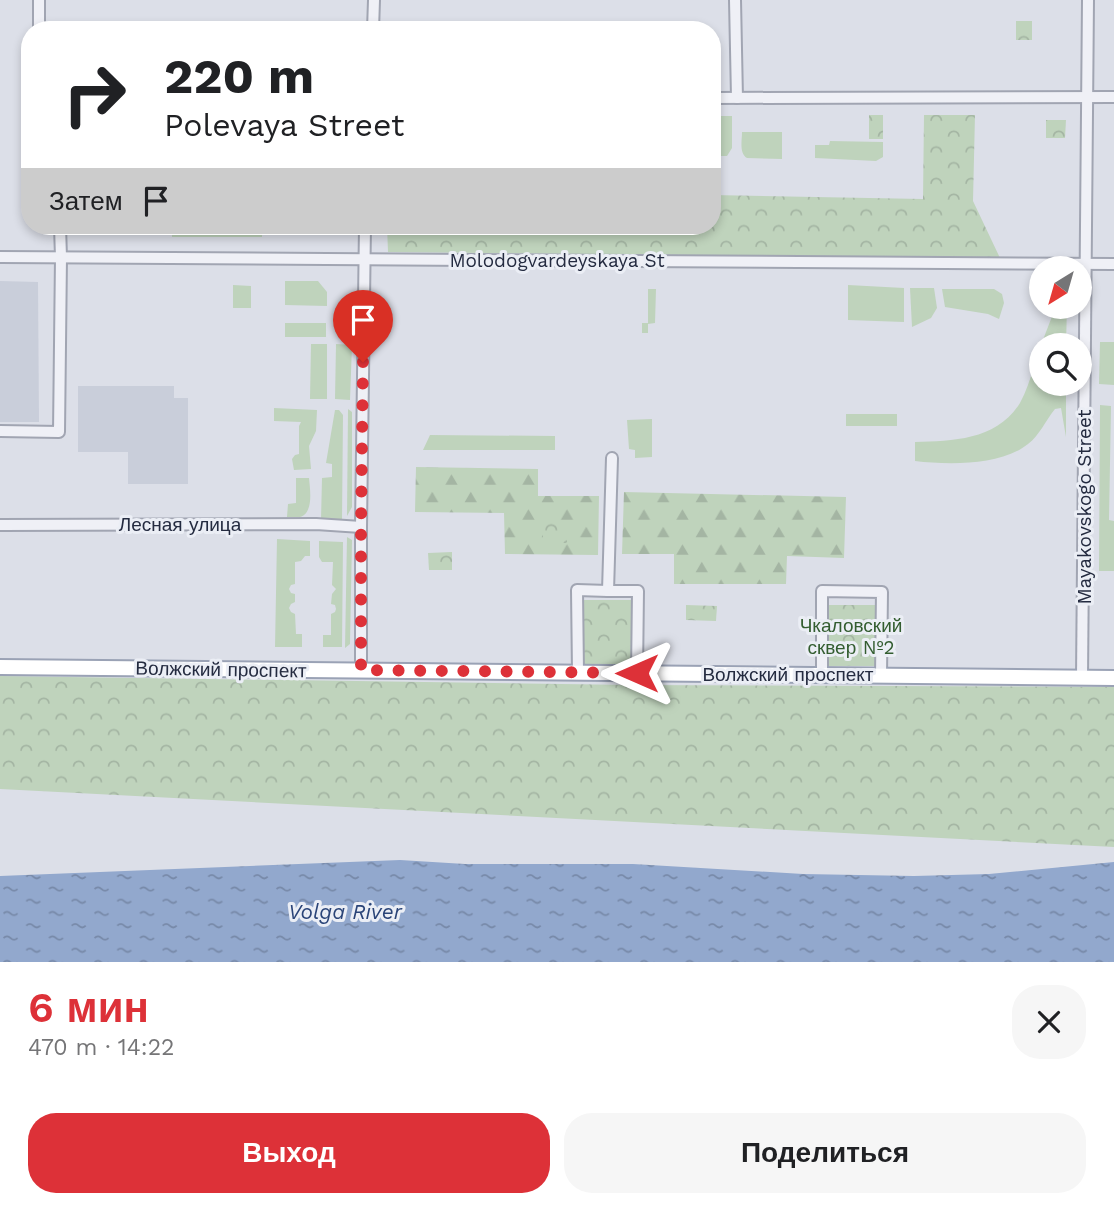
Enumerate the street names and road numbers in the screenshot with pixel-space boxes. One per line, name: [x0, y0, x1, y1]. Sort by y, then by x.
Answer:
street label: Molodogvardeyskaya St: [449, 249, 665, 272]
street label: Mayakovskogo Street: [1073, 409, 1096, 605]
street label: Лесная улица: [119, 513, 242, 536]
street label: Волжский проспект: [135, 657, 307, 682]
street label: Волжский проспект: [702, 663, 874, 686]

